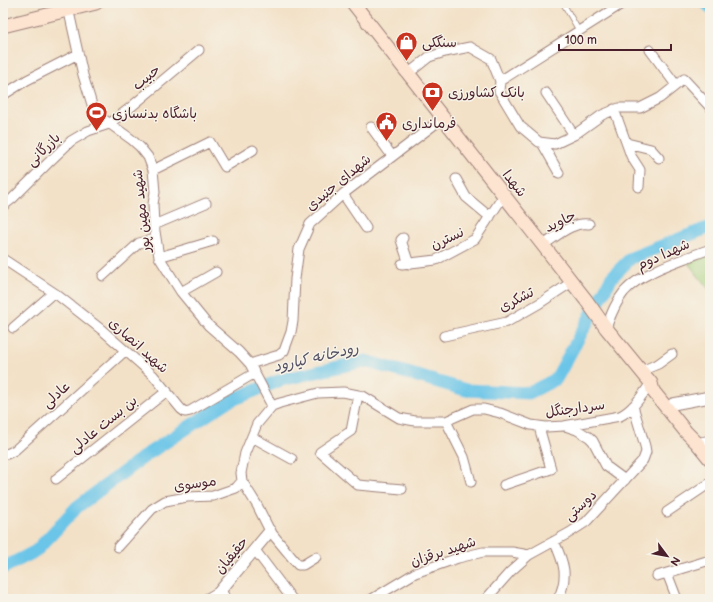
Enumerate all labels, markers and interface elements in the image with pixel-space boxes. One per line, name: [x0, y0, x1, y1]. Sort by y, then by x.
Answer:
scale bar: [559, 26, 671, 52]
shop icon: سنگکى: [393, 29, 419, 62]
text: 100 m: [565, 33, 597, 48]
place label: سنگکى: [422, 34, 457, 51]
street label: حبیب: [129, 61, 164, 94]
bank icon: بانک کشاورزى: [419, 79, 445, 112]
place label: بانک کشاورزى: [448, 84, 525, 101]
sports icon: باشگاه بدنسازى: [84, 100, 110, 133]
place label: باشگاه بدنسازى: [112, 105, 197, 122]
public building icon: فرماندارى: [373, 110, 399, 143]
place label: فرماندارى: [402, 115, 456, 132]
street label: بازرگانی: [23, 129, 64, 170]
street label: شهدای جنیدی: [302, 150, 374, 214]
street label: شهدا: [499, 166, 530, 200]
street label: شهید مهین پور: [129, 168, 155, 254]
street label: جاوید: [542, 207, 579, 236]
street label: نسترن: [428, 223, 467, 254]
street label: شهدا دوم: [634, 235, 693, 275]
street label: تشکری: [496, 283, 537, 315]
street label: شهید انصاری: [105, 314, 172, 377]
water label: رودخانه کیارود: [272, 338, 361, 377]
street label: عادلی: [39, 377, 74, 412]
street label: بن بست عادلی: [66, 392, 141, 457]
street label: سردارجنگل: [544, 396, 606, 421]
street label: موسوی: [173, 472, 217, 495]
street label: دوستی: [560, 486, 600, 524]
street label: حقیقیان: [211, 533, 252, 577]
street label: شهید برقزان: [408, 533, 478, 570]
north arrow: [647, 536, 687, 576]
text: N: [667, 554, 683, 568]

